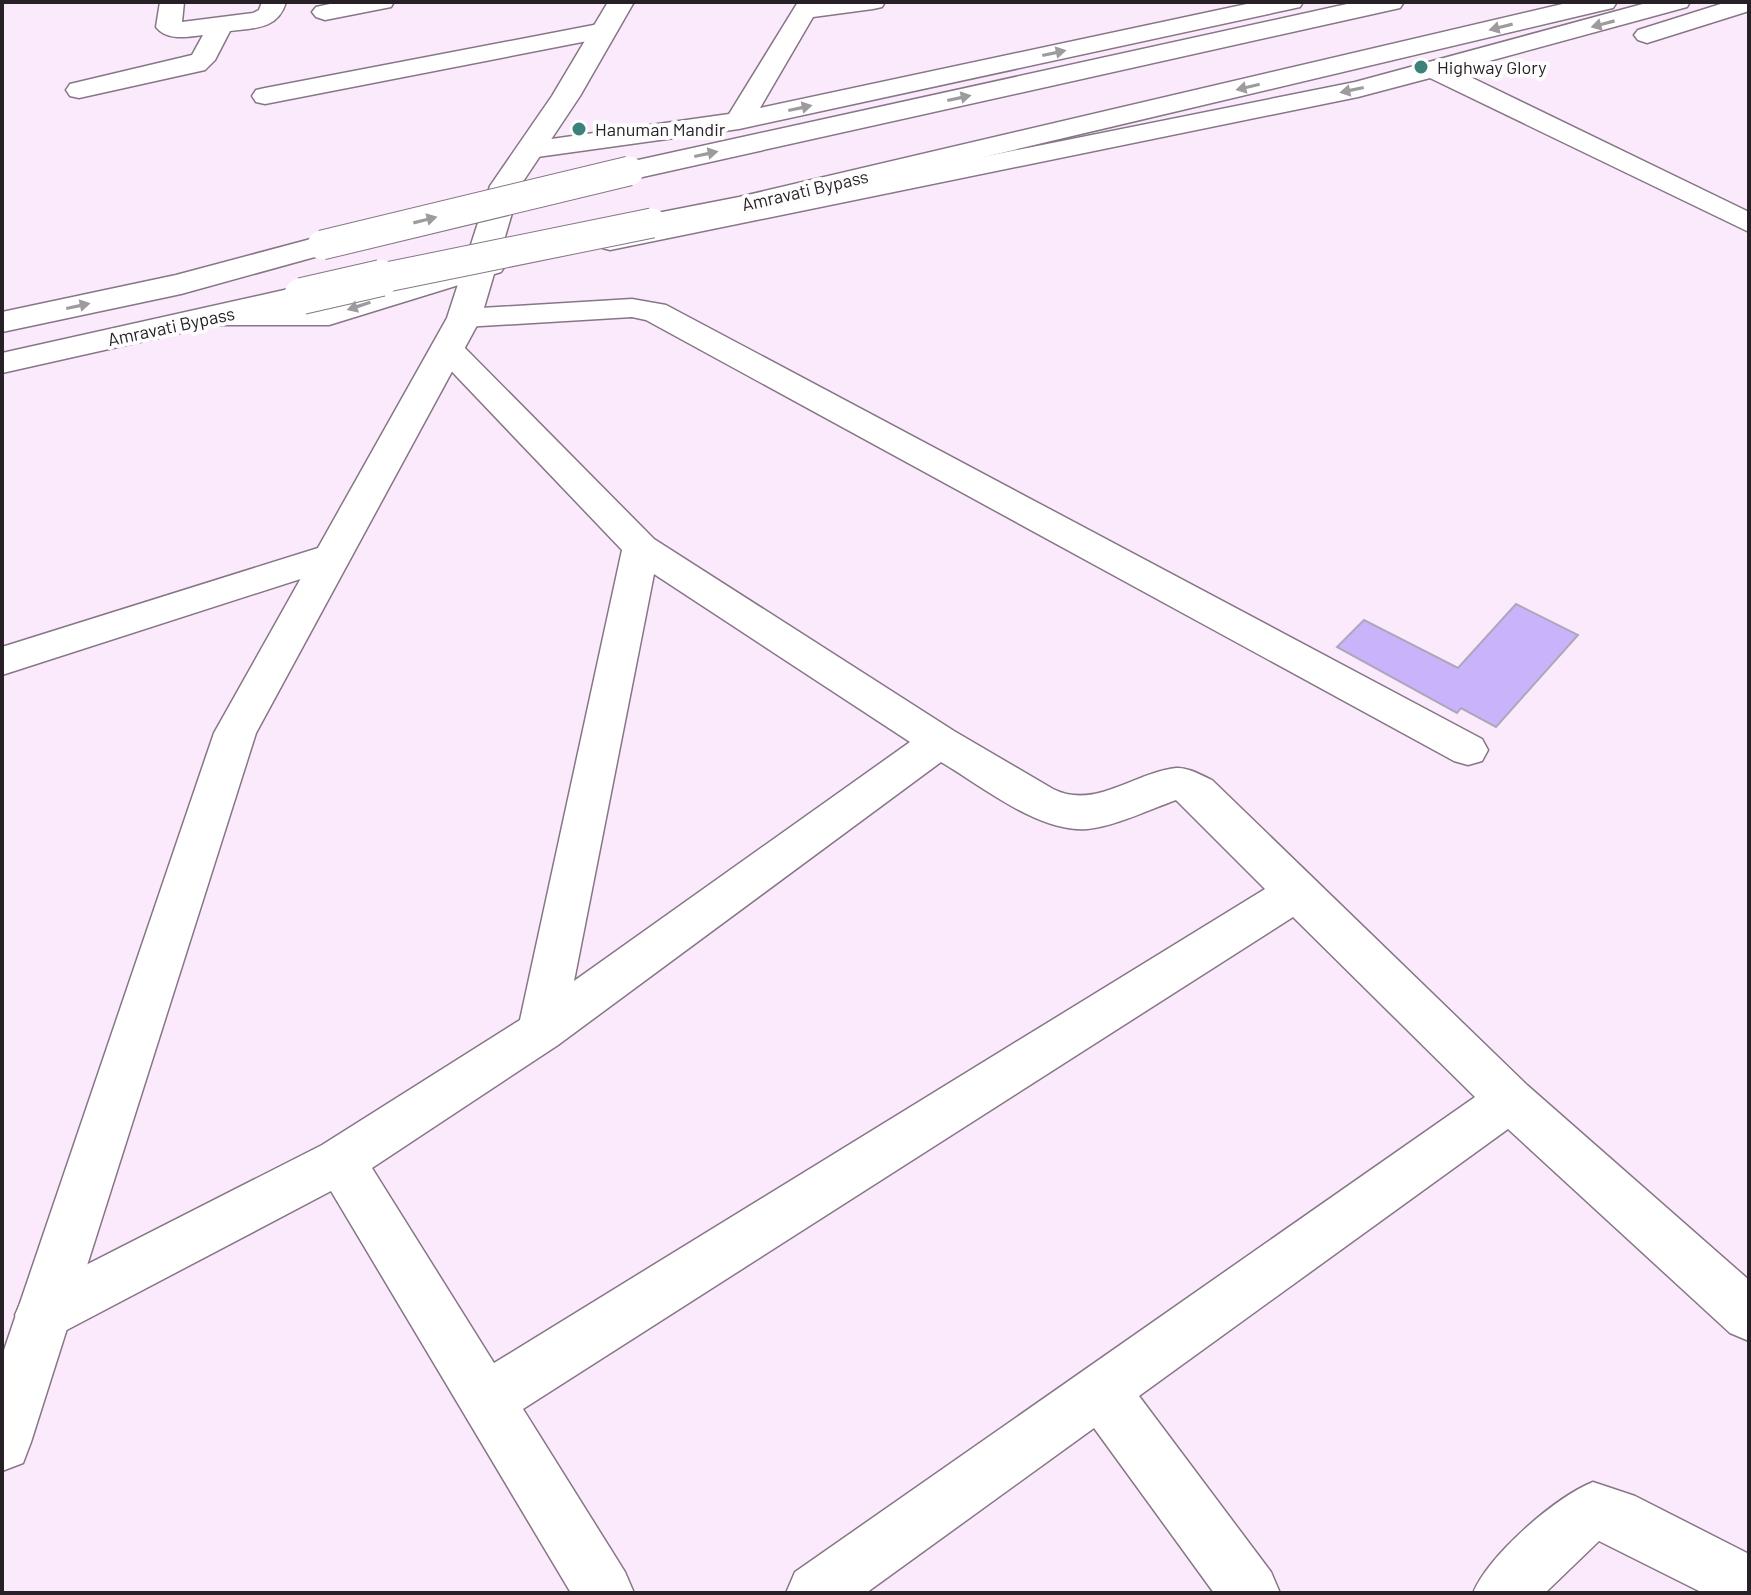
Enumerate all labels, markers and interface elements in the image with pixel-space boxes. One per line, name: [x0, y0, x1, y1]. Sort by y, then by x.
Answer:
one-way arrow: [1590, 18, 1615, 30]
one-way arrow: [1488, 21, 1513, 34]
one-way arrow: [1042, 46, 1067, 59]
place label: Highway Glory: [1437, 56, 1547, 78]
marker: Highway Glory: [1412, 58, 1430, 76]
one-way arrow: [1235, 81, 1260, 94]
one-way arrow: [1339, 84, 1364, 97]
one-way arrow: [947, 91, 972, 104]
one-way arrow: [788, 101, 813, 114]
place label: Hanuman Mandir: [595, 118, 726, 140]
marker: Hanuman Mandir: [570, 120, 588, 138]
one-way arrow: [693, 147, 718, 160]
street label: Amravati Bypass: [740, 165, 870, 215]
one-way arrow: [413, 214, 438, 226]
one-way arrow: [66, 299, 91, 312]
one-way arrow: [347, 300, 371, 313]
street label: Amravati Bypass: [105, 302, 237, 350]

